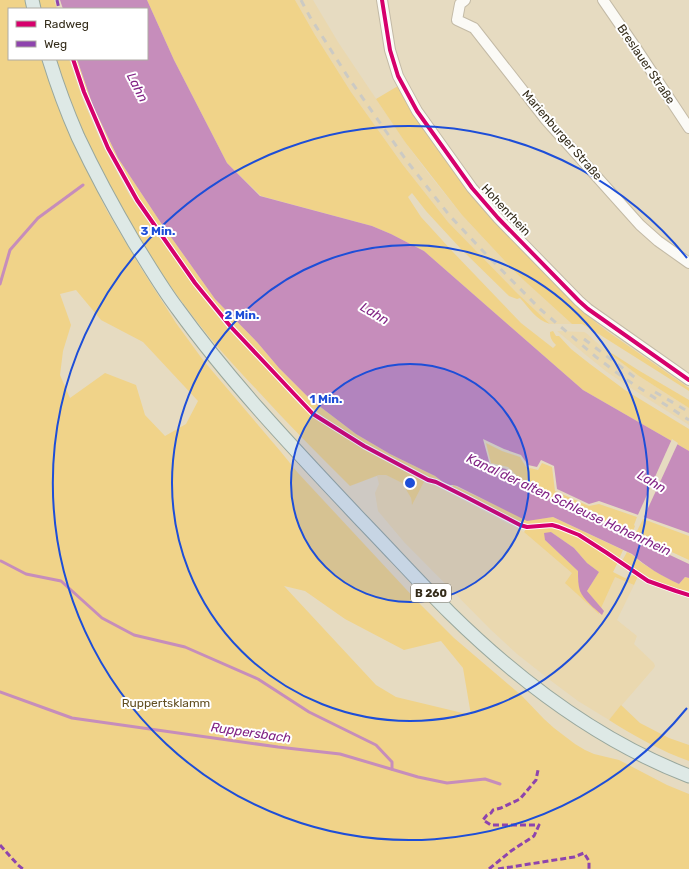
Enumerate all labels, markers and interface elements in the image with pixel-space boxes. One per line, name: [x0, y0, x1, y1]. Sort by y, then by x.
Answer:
legend: [8, 8, 148, 60]
text: Radweg: [44, 17, 89, 31]
street label: Breslauer Straße: [614, 22, 678, 107]
text: Weg: [44, 37, 67, 51]
water label: Lahn: [124, 70, 151, 104]
street label: Marienburger Straße: [519, 87, 605, 183]
street label: Hohenrhein: [479, 181, 533, 239]
text: 3 Min.: [141, 224, 175, 238]
water label: Lahn: [358, 299, 392, 328]
text: 2 Min.: [225, 308, 259, 322]
text: 1 Min.: [309, 392, 343, 406]
water label: Kanal der alten Schleuse Hohenrhein: [464, 450, 673, 559]
water label: Lahn: [635, 467, 669, 496]
centre of rings: [403, 476, 417, 490]
road number: B 260: [411, 584, 451, 602]
park label: Ruppertsklamm: [122, 696, 210, 710]
water label: Ruppersbach: [210, 719, 292, 746]

